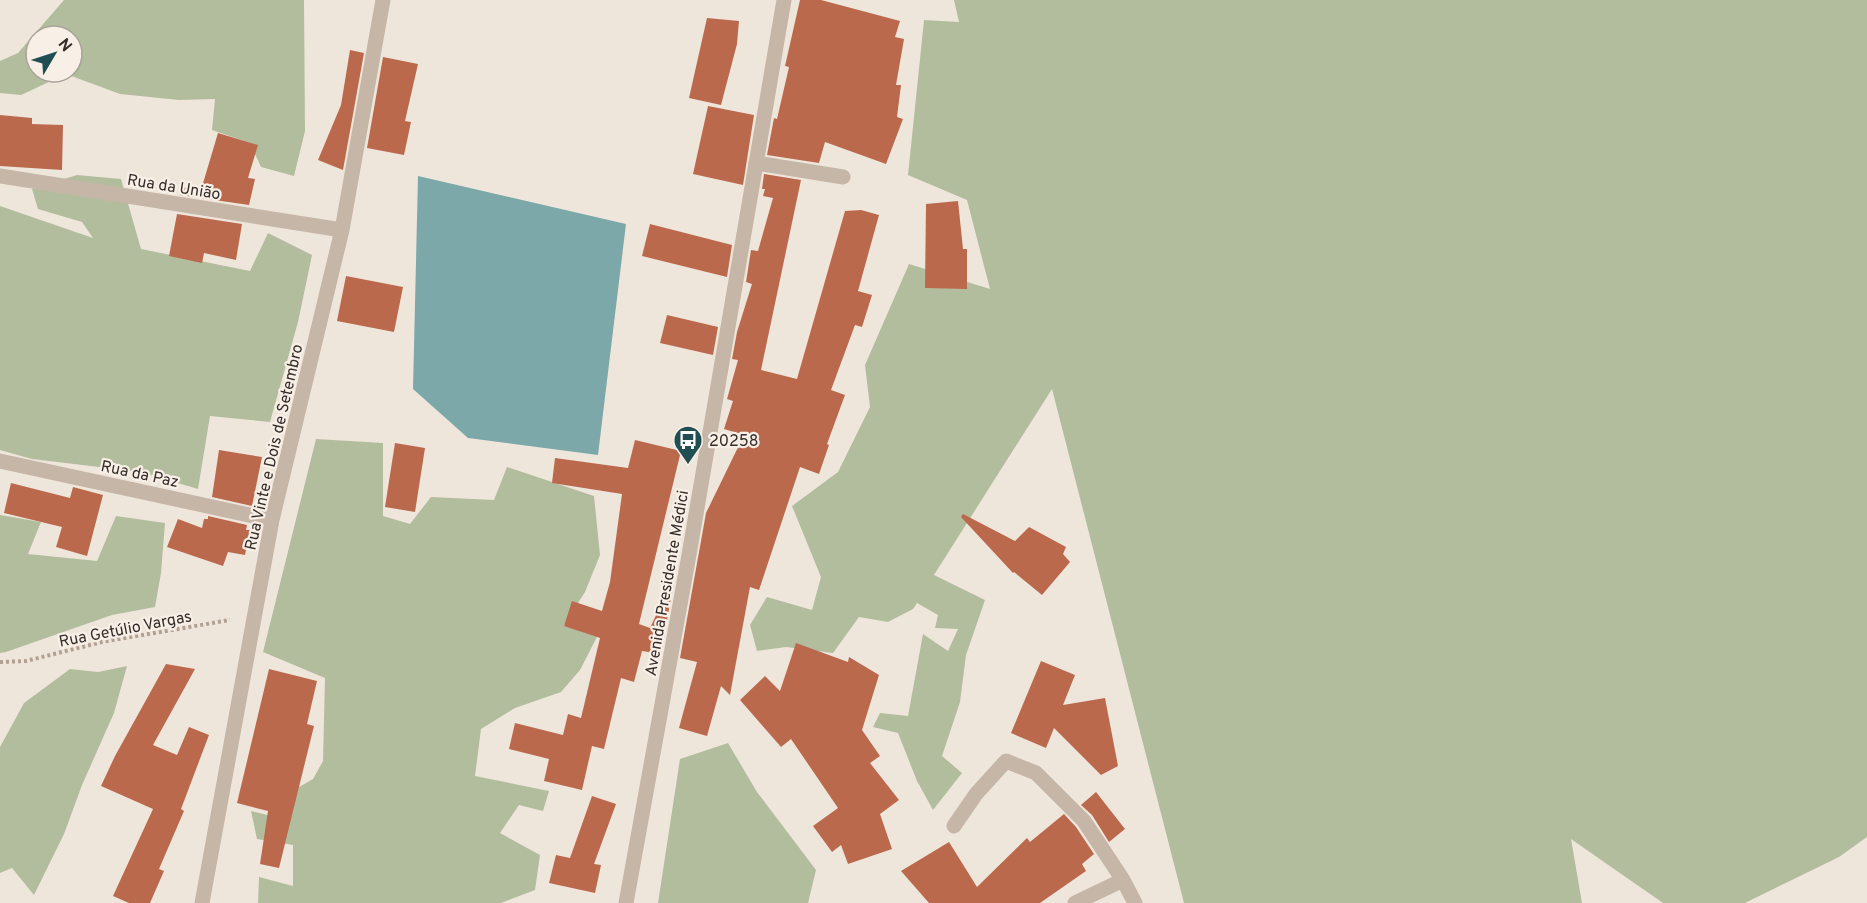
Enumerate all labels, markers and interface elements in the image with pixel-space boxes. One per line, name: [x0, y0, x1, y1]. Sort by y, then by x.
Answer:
north arrow: [24, 24, 84, 84]
text: N: [53, 35, 75, 57]
street label: Rua da União: [126, 171, 222, 205]
street label: Rua Vinte e Dois de Setembro: [241, 342, 308, 552]
bus stop icon: 20258: [672, 424, 704, 466]
place label: 20258: [709, 432, 759, 452]
street label: Rua da Paz: [99, 457, 180, 493]
street label: Avenida Presidente Médici: [642, 489, 694, 678]
street label: Rua Getúlio Vargas: [57, 607, 194, 653]

